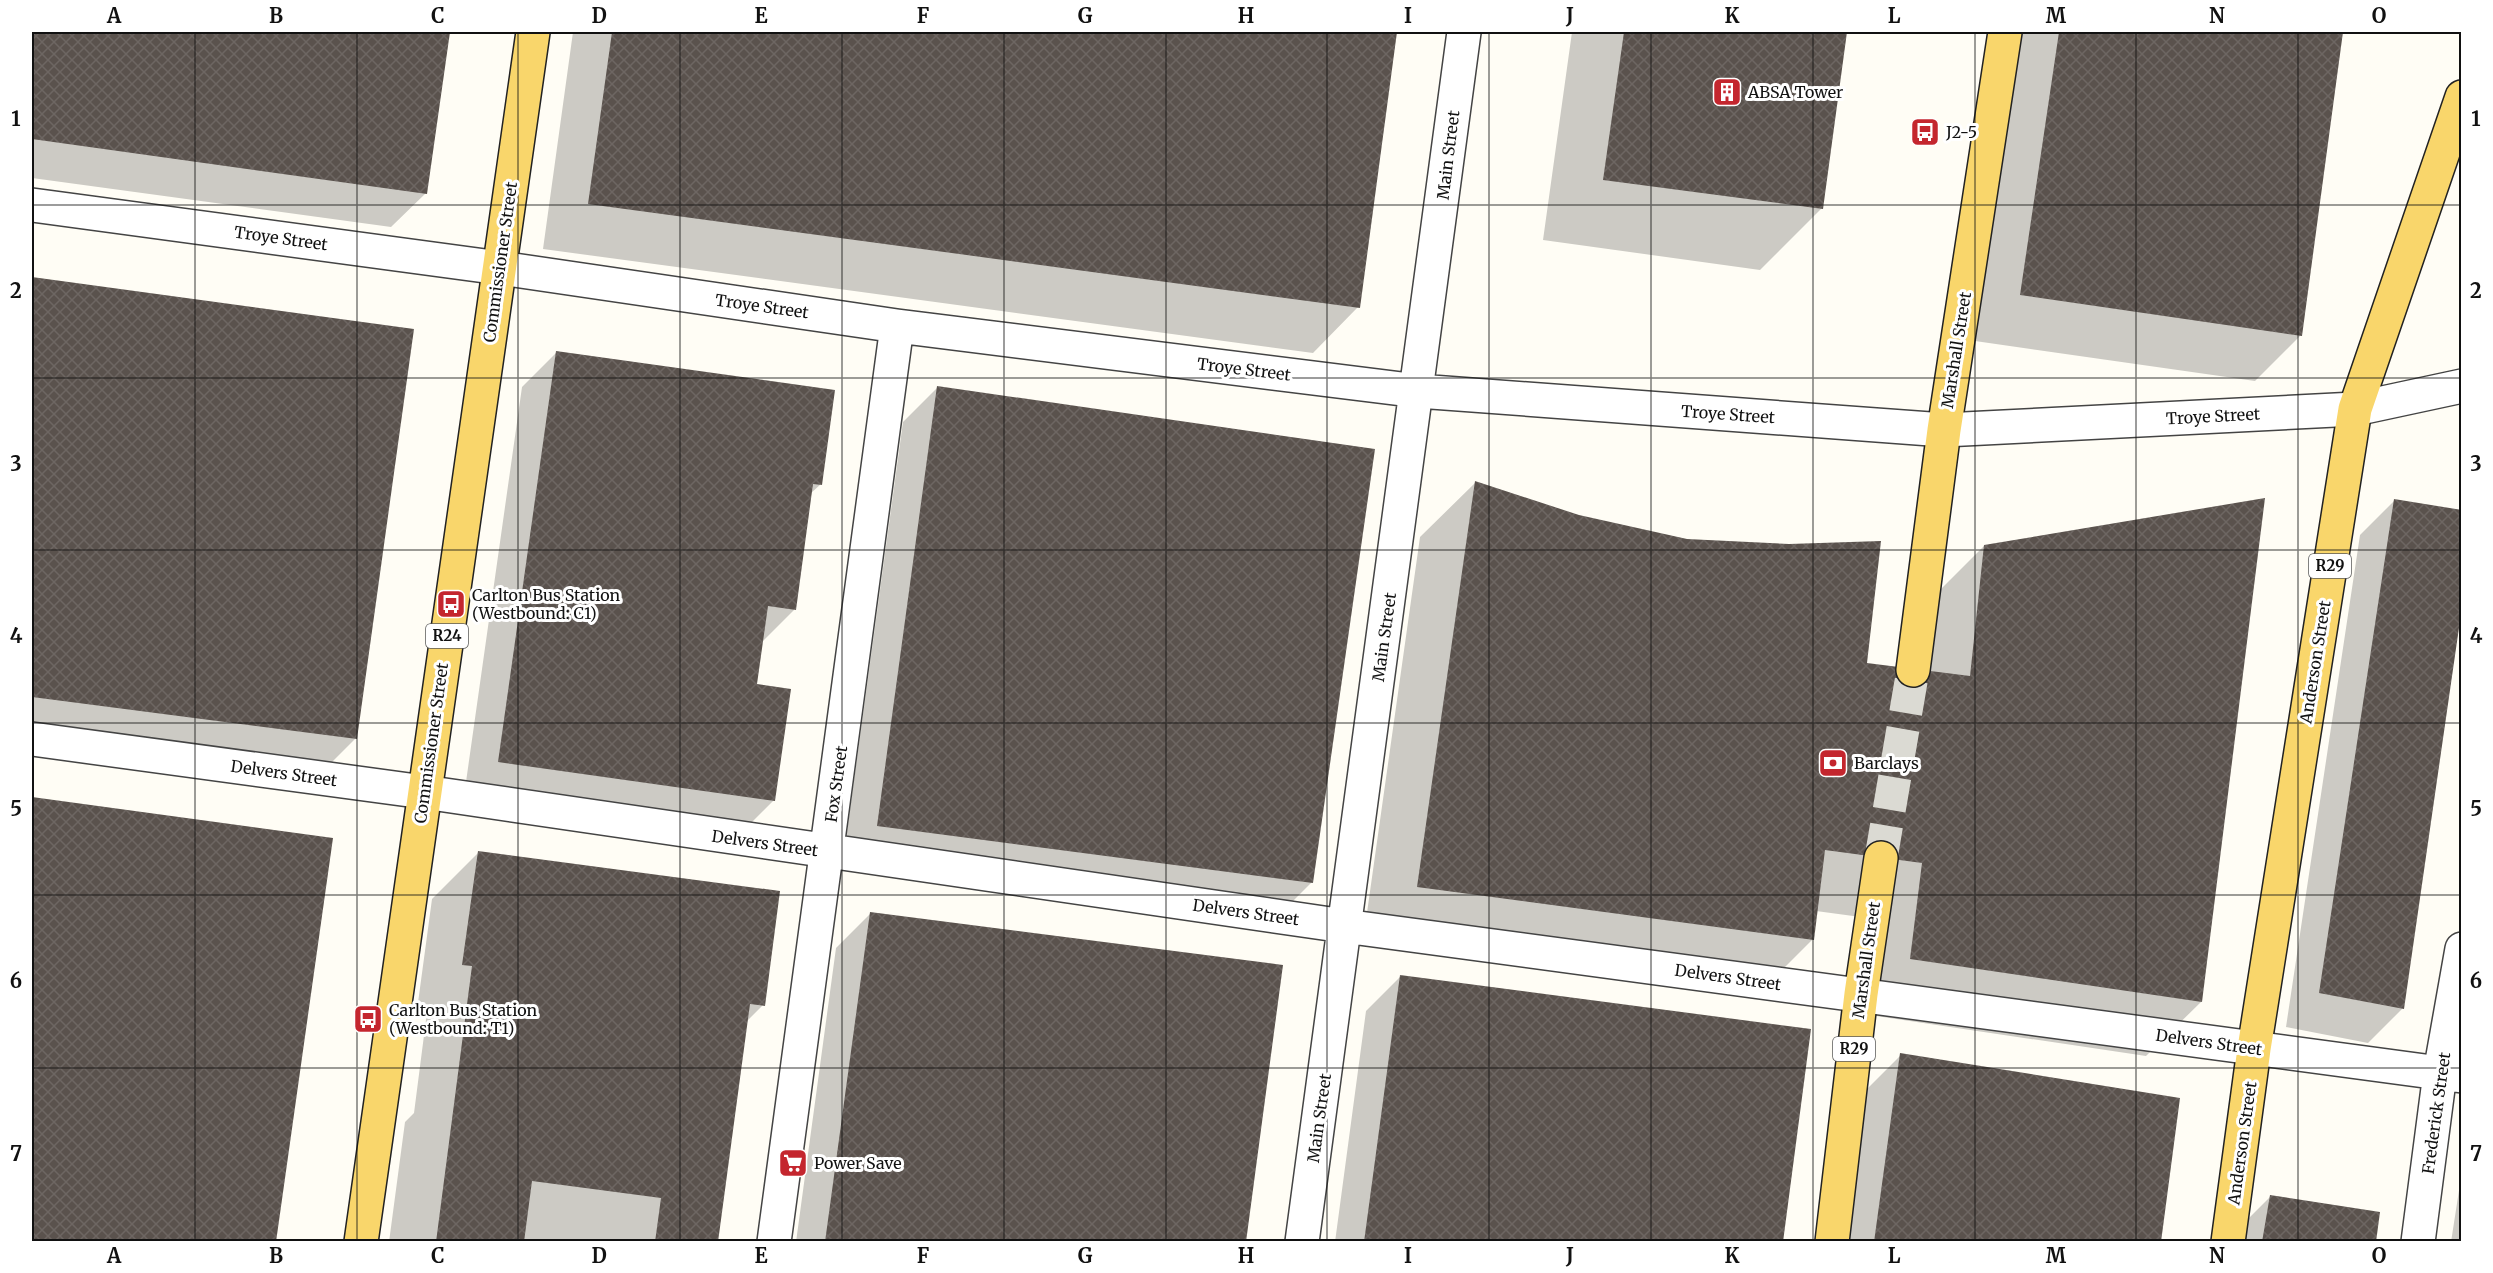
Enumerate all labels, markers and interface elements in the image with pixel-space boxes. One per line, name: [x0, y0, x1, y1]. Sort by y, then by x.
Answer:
text: A: [106, 3, 122, 28]
text: B: [269, 3, 283, 28]
text: C: [431, 3, 445, 28]
text: D: [591, 3, 607, 28]
text: E: [754, 3, 768, 28]
text: F: [917, 3, 930, 28]
text: G: [1078, 3, 1093, 28]
text: H: [1238, 3, 1254, 28]
text: I: [1404, 3, 1412, 28]
text: J: [1565, 3, 1574, 28]
text: K: [1725, 3, 1740, 28]
text: L: [1888, 3, 1901, 28]
text: M: [2046, 3, 2067, 28]
text: N: [2209, 3, 2225, 28]
text: O: [2372, 3, 2386, 28]
building icon: ABSA Tower: [1711, 76, 1743, 108]
place label: ABSA Tower: [1747, 82, 1843, 102]
text: 1: [11, 106, 21, 131]
text: 1: [2471, 106, 2481, 131]
street label: Main Street: [1433, 108, 1463, 201]
bus stop icon: J2-5: [1909, 116, 1941, 148]
place label: J2-5: [1945, 122, 1977, 142]
street label: Commissioner Street: [479, 180, 521, 344]
street label: Troye Street: [233, 222, 330, 255]
text: 2: [10, 278, 22, 303]
text: 2: [2470, 278, 2482, 303]
street label: Troye Street: [714, 290, 811, 323]
street label: Marshall Street: [1937, 290, 1975, 410]
street label: Troye Street: [1196, 353, 1293, 385]
street label: Troye Street: [1680, 401, 1776, 427]
street label: Troye Street: [2165, 404, 2261, 428]
text: 3: [10, 451, 22, 476]
text: 3: [2470, 451, 2482, 476]
road number: R29: [2309, 554, 2351, 578]
place label: Carlton Bus Station (Westbound: C1): [472, 585, 621, 623]
bus stop icon: Carlton Bus Station (Westbound: C1): [435, 588, 467, 620]
street label: Main Street: [1368, 590, 1400, 683]
street label: Anderson Street: [2295, 598, 2335, 726]
text: 4: [10, 623, 23, 648]
text: 4: [2470, 623, 2483, 648]
road number: R24: [426, 624, 468, 648]
street label: Commissioner Street: [410, 661, 452, 825]
street label: Fox Street: [821, 744, 851, 824]
bank icon: Barclays: [1817, 747, 1849, 779]
place label: Barclays: [1854, 753, 1919, 773]
street label: Delvers Street: [230, 756, 339, 790]
text: 5: [10, 796, 22, 821]
text: 5: [2470, 796, 2482, 821]
street label: Delvers Street: [711, 826, 820, 860]
street label: Delvers Street: [1192, 895, 1301, 929]
street label: Marshall Street: [1848, 900, 1884, 1020]
street label: Delvers Street: [1674, 960, 1783, 994]
text: 6: [10, 968, 22, 993]
text: 6: [2470, 968, 2482, 993]
place label: Carlton Bus Station (Westbound: T1): [389, 1000, 538, 1038]
bus stop icon: Carlton Bus Station (Westbound: T1): [352, 1003, 384, 1035]
street label: Delvers Street: [2155, 1025, 2264, 1059]
road number: R29: [1833, 1037, 1875, 1061]
street label: Frederick Street: [2418, 1050, 2455, 1175]
street label: Main Street: [1303, 1071, 1335, 1164]
street label: Anderson Street: [2223, 1079, 2261, 1207]
text: 7: [10, 1141, 22, 1166]
text: 7: [2470, 1141, 2482, 1166]
supermarket icon: Power Save: [777, 1147, 809, 1179]
place label: Power Save: [814, 1153, 902, 1173]
text: A: [106, 1243, 122, 1268]
text: B: [269, 1243, 283, 1268]
text: C: [431, 1243, 445, 1268]
text: D: [591, 1243, 607, 1268]
text: E: [754, 1243, 768, 1268]
text: F: [917, 1243, 930, 1268]
text: G: [1078, 1243, 1093, 1268]
text: H: [1238, 1243, 1254, 1268]
text: I: [1404, 1243, 1412, 1268]
text: J: [1565, 1243, 1574, 1268]
text: K: [1725, 1243, 1740, 1268]
text: L: [1888, 1243, 1901, 1268]
text: M: [2046, 1243, 2067, 1268]
text: N: [2209, 1243, 2225, 1268]
text: O: [2372, 1243, 2386, 1268]

